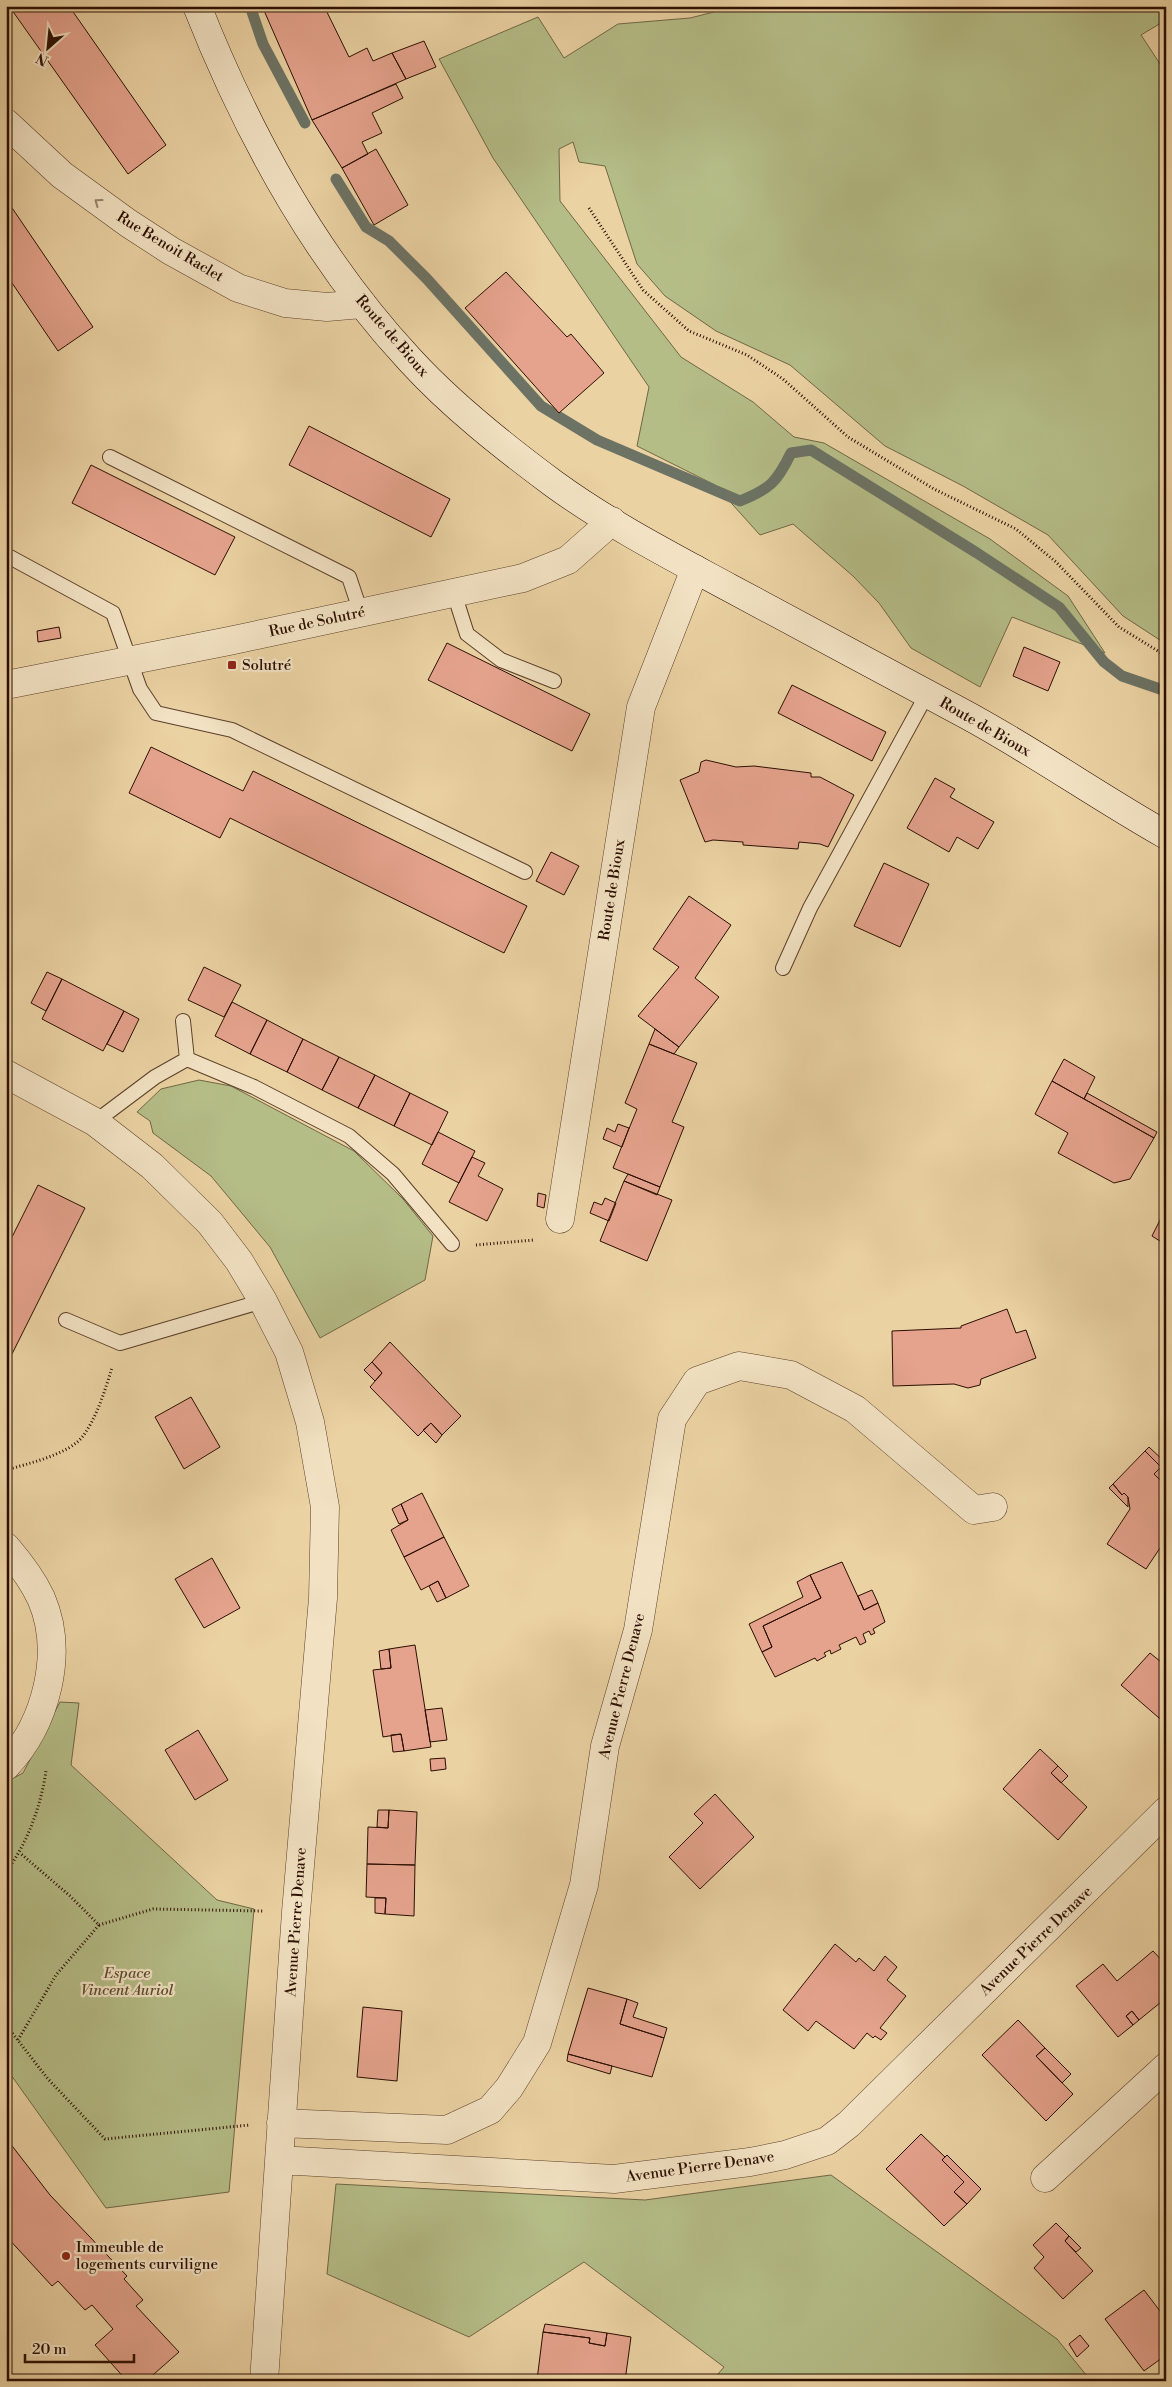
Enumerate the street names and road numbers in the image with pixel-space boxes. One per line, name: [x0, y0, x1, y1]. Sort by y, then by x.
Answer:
street label: Rue Benoit Raclet: [113, 208, 227, 287]
street label: Route de Bioux: [351, 291, 433, 381]
street label: Rue de Solutré: [267, 603, 367, 641]
street label: Route de Bioux: [936, 693, 1034, 761]
street label: Route de Bioux: [595, 838, 629, 942]
street label: Avenue Pierre Denave: [594, 1611, 649, 1762]
street label: Avenue Pierre Denave: [281, 1847, 311, 1998]
street label: Avenue Pierre Denave: [975, 1882, 1096, 2000]
street label: Avenue Pierre Denave: [624, 2147, 775, 2187]

